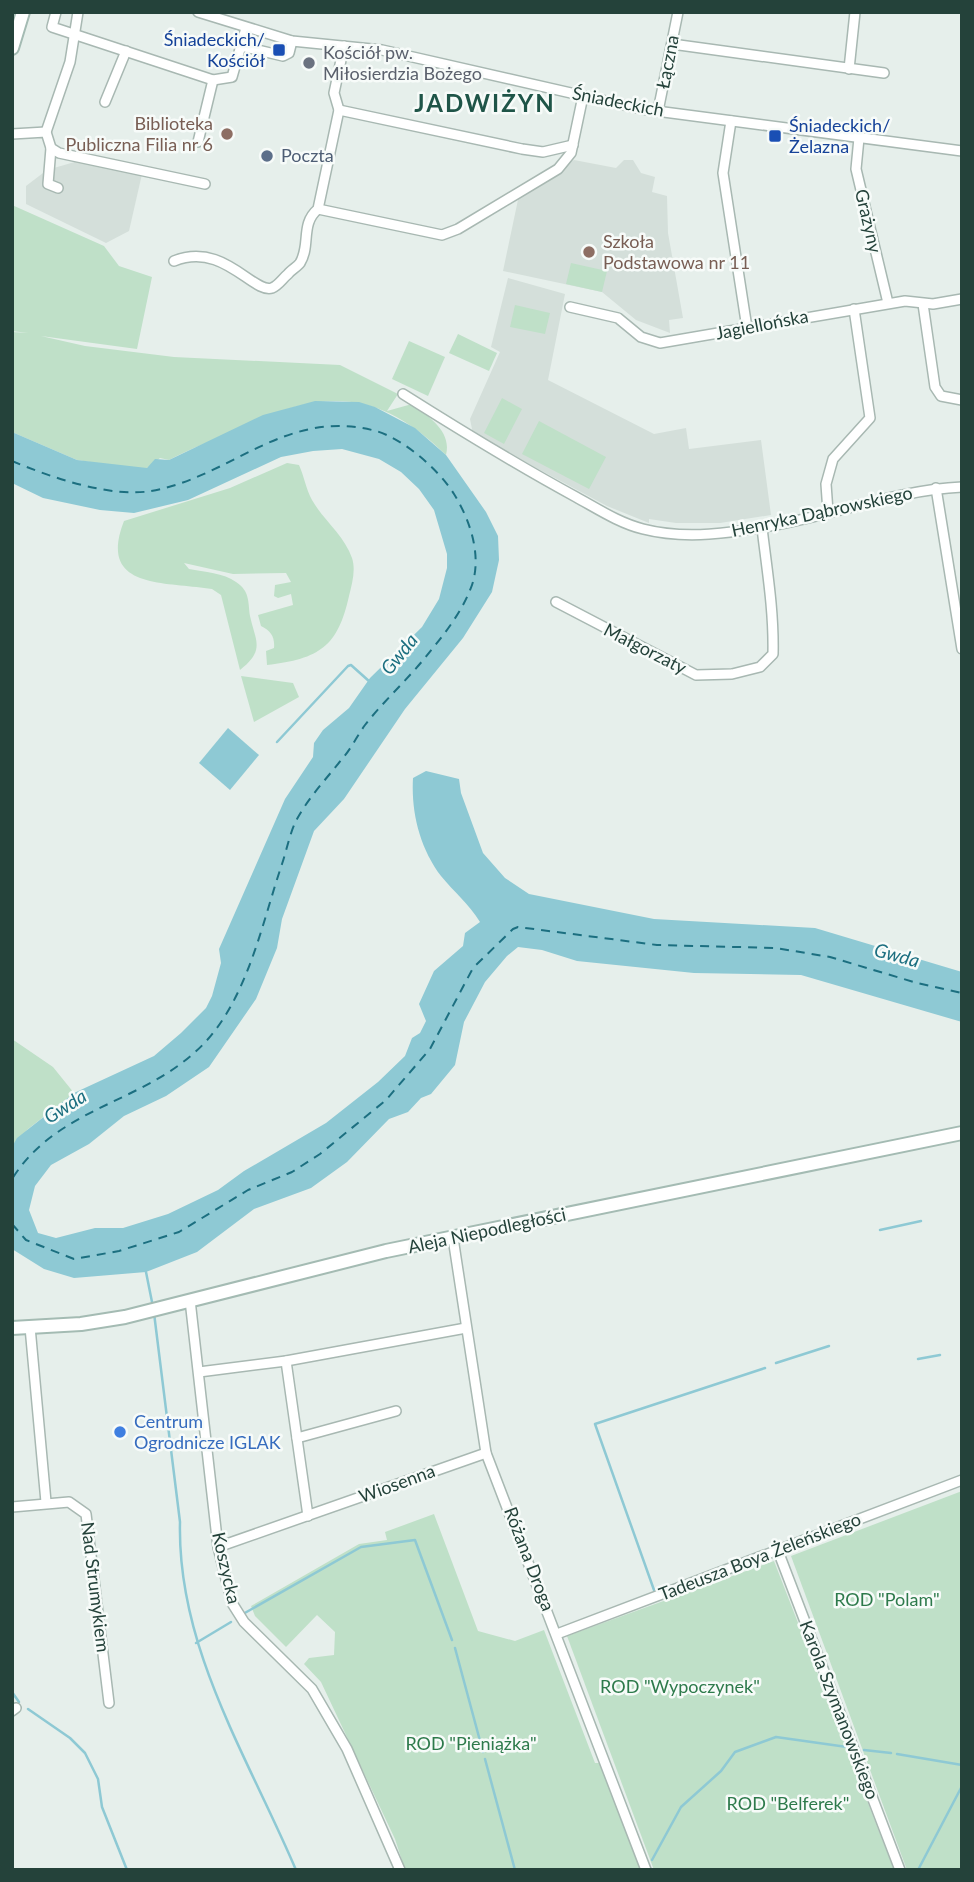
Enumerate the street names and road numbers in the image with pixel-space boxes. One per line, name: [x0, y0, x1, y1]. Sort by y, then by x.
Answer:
street label: Łączna: [651, 33, 683, 90]
street label: Śniadeckich: [570, 81, 666, 121]
street label: Grażyny: [851, 187, 887, 256]
street label: Jagiellońska: [714, 304, 810, 344]
street label: Henryka Dąbrowskiego: [729, 481, 914, 541]
street label: Małgorzaty: [601, 618, 691, 679]
street label: Aleja Niepodległości: [406, 1203, 568, 1258]
street label: Wiosenna: [356, 1459, 438, 1507]
street label: Różana Droga: [500, 1504, 560, 1614]
street label: Tadeusza Boya Żeleńskiego: [656, 1507, 864, 1605]
street label: Nad Strumykiem: [77, 1520, 115, 1653]
street label: Koszycka: [208, 1530, 246, 1606]
street label: Karola Szymanowskiego: [796, 1617, 884, 1802]

